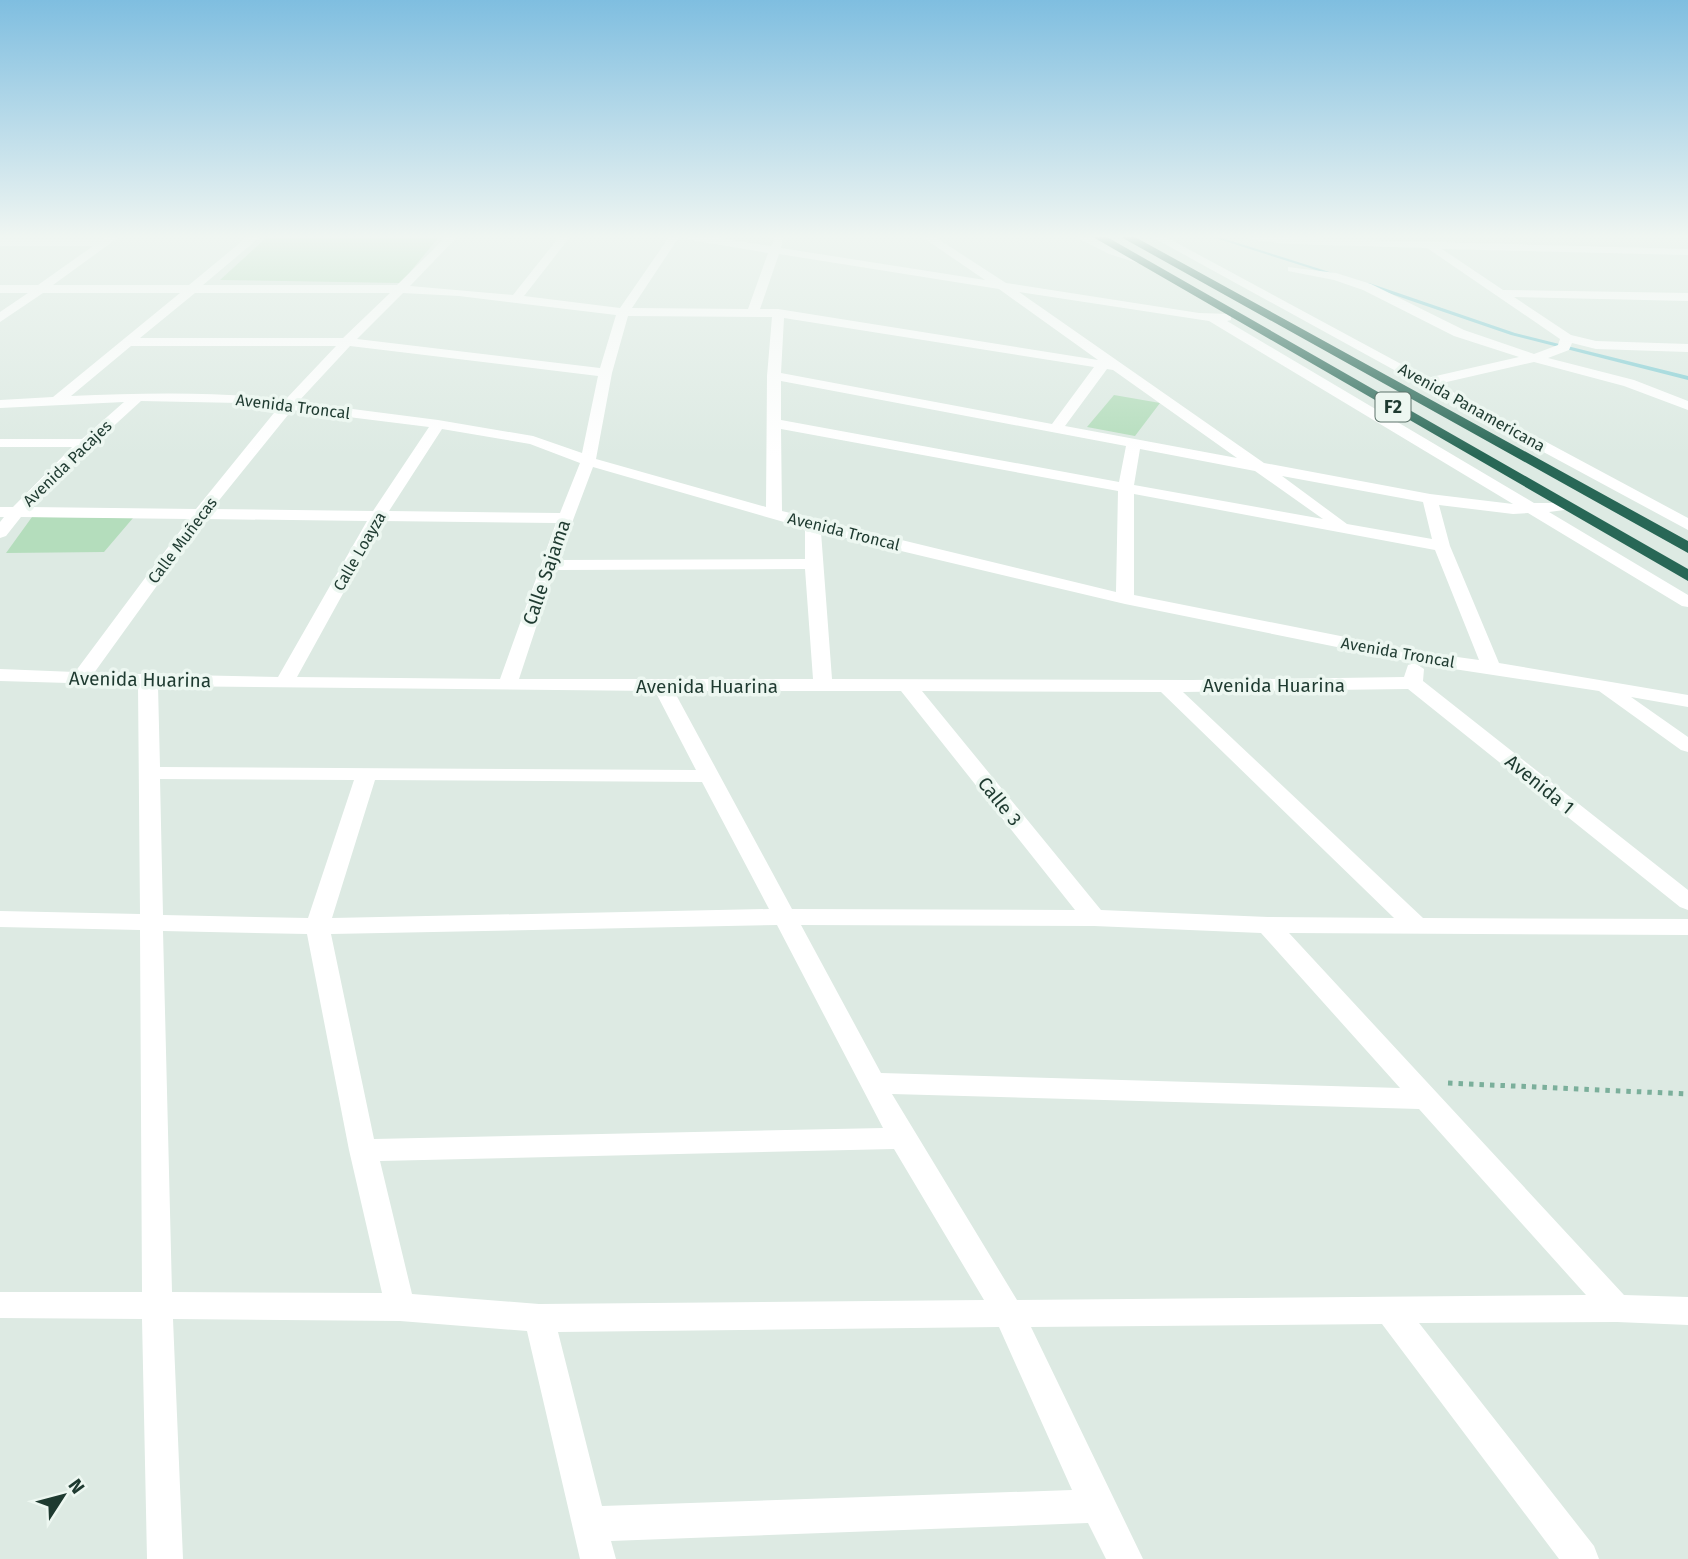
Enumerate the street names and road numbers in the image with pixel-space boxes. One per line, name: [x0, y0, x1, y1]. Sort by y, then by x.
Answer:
street label: Avenida Panamericana: [1395, 359, 1548, 456]
street label: Avenida Troncal: [235, 390, 351, 423]
road number: F2: [1376, 393, 1410, 422]
street label: Avenida Pacajes: [19, 416, 116, 510]
street label: Calle Muñecas: [144, 493, 221, 587]
street label: Calle Loayza: [329, 508, 390, 594]
street label: Avenida Troncal: [786, 508, 902, 555]
street label: Calle Sajama: [518, 517, 575, 628]
street label: Avenida Troncal: [1340, 633, 1457, 672]
street label: Avenida Huarina: [69, 667, 211, 692]
street label: Avenida Huarina: [1203, 674, 1345, 697]
street label: Avenida Huarina: [636, 675, 778, 698]
street label: Avenida 1: [1501, 750, 1579, 819]
street label: Calle 3: [973, 772, 1026, 831]

